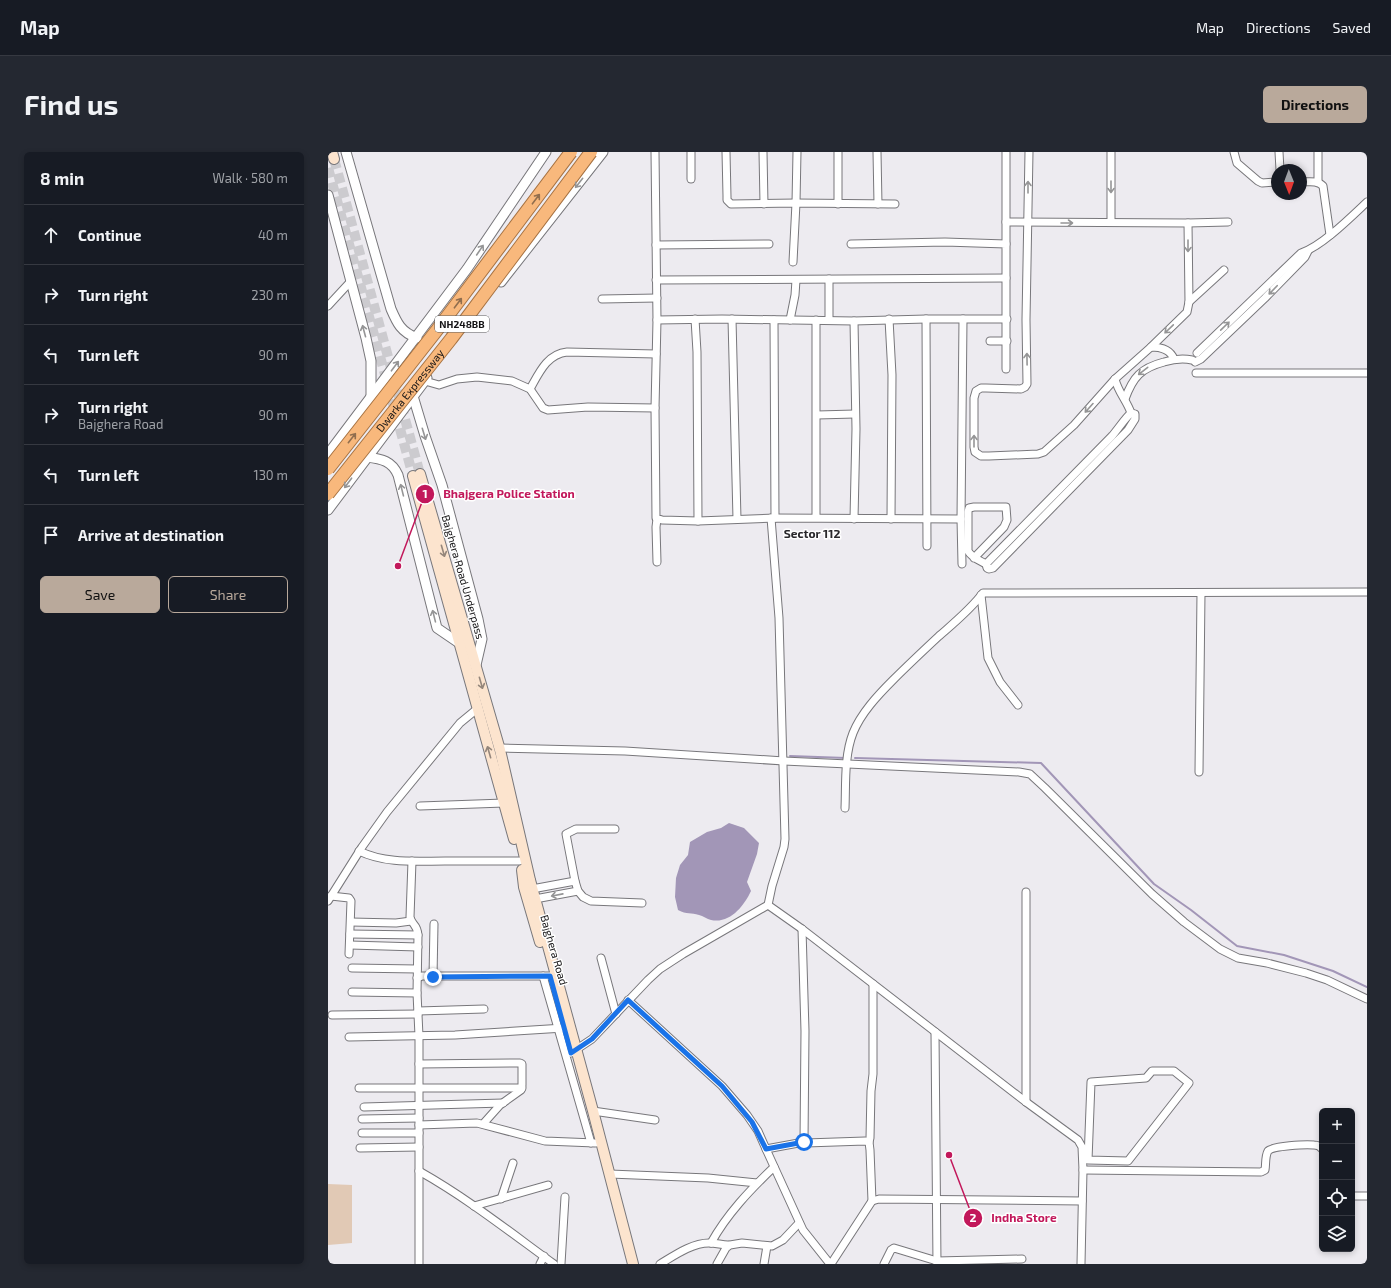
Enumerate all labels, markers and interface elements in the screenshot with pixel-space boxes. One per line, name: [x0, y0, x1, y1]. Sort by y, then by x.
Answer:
text: Map: [20, 16, 60, 39]
text: Map: [1196, 19, 1224, 36]
text: Directions: [1246, 19, 1311, 36]
text: Saved: [1333, 19, 1371, 36]
button: Directions: [1263, 86, 1367, 123]
text: Find us: [24, 87, 118, 121]
north arrow: [1271, 164, 1307, 200]
text: 8 min: [40, 168, 84, 188]
text: Walk · 580 m: [212, 170, 288, 186]
one-way arrow: [575, 177, 583, 188]
one-way arrow: [1107, 180, 1115, 193]
one-way arrow: [1025, 181, 1032, 194]
one-way arrow: [532, 193, 540, 204]
one-way arrow: [1060, 219, 1073, 227]
icon: ahead: [40, 224, 62, 246]
text: Continue: [78, 226, 141, 244]
text: 40 m: [258, 227, 288, 243]
one-way arrow: [1185, 239, 1192, 252]
one-way arrow: [476, 245, 484, 256]
icon: right: [40, 284, 62, 306]
one-way arrow: [1268, 285, 1278, 295]
text: Turn right: [78, 286, 148, 304]
text: 230 m: [251, 287, 288, 303]
one-way arrow: [453, 297, 462, 308]
road number: NH248BB: [435, 316, 489, 332]
one-way arrow: [1220, 321, 1230, 331]
one-way arrow: [1164, 324, 1174, 334]
one-way arrow: [360, 325, 368, 338]
icon: left: [40, 344, 62, 366]
text: Turn left: [78, 346, 139, 364]
street label: Dwarka Expressway: [373, 346, 446, 434]
text: 90 m: [258, 347, 288, 363]
one-way arrow: [1024, 353, 1031, 366]
one-way arrow: [391, 361, 399, 372]
one-way arrow: [1137, 367, 1148, 375]
text: Turn right: [78, 398, 148, 416]
one-way arrow: [1084, 403, 1093, 414]
icon: right: [40, 404, 62, 426]
text: 90 m: [258, 407, 288, 423]
text: Bajghera Road: [78, 416, 163, 432]
one-way arrow: [421, 427, 428, 440]
one-way arrow: [348, 433, 356, 444]
one-way arrow: [970, 435, 978, 448]
icon: left: [40, 464, 62, 486]
text: Turn left: [78, 466, 139, 484]
text: 130 m: [253, 467, 288, 483]
one-way arrow: [344, 478, 352, 489]
callout: Bhajgera Police Station: [415, 482, 583, 506]
one-way arrow: [398, 484, 405, 497]
text: 1: [422, 486, 428, 500]
text: Bhajgera Police Station: [443, 486, 575, 501]
street label: Bajghera Road Underpass: [439, 513, 488, 641]
icon: arrive: [40, 524, 62, 546]
text: Arrive at destination: [78, 526, 224, 544]
district label: Sector 112: [784, 526, 840, 540]
one-way arrow: [440, 545, 447, 558]
button: Save: [40, 576, 160, 613]
button: Share: [168, 576, 288, 613]
one-way arrow: [430, 610, 437, 623]
one-way arrow: [478, 676, 485, 689]
one-way arrow: [485, 745, 492, 758]
one-way arrow: [550, 892, 563, 900]
street label: Bajghera Road: [537, 913, 571, 987]
route end: [424, 968, 442, 986]
map controls: [1319, 1108, 1355, 1252]
button: +: [1319, 1108, 1355, 1144]
route start: [795, 1133, 813, 1151]
button: −: [1319, 1144, 1355, 1180]
button: locate: [1319, 1180, 1355, 1216]
callout: Indha Store: [963, 1206, 1065, 1230]
text: 2: [970, 1210, 977, 1224]
text: Indha Store: [991, 1210, 1057, 1224]
button: layers: [1319, 1216, 1355, 1252]

